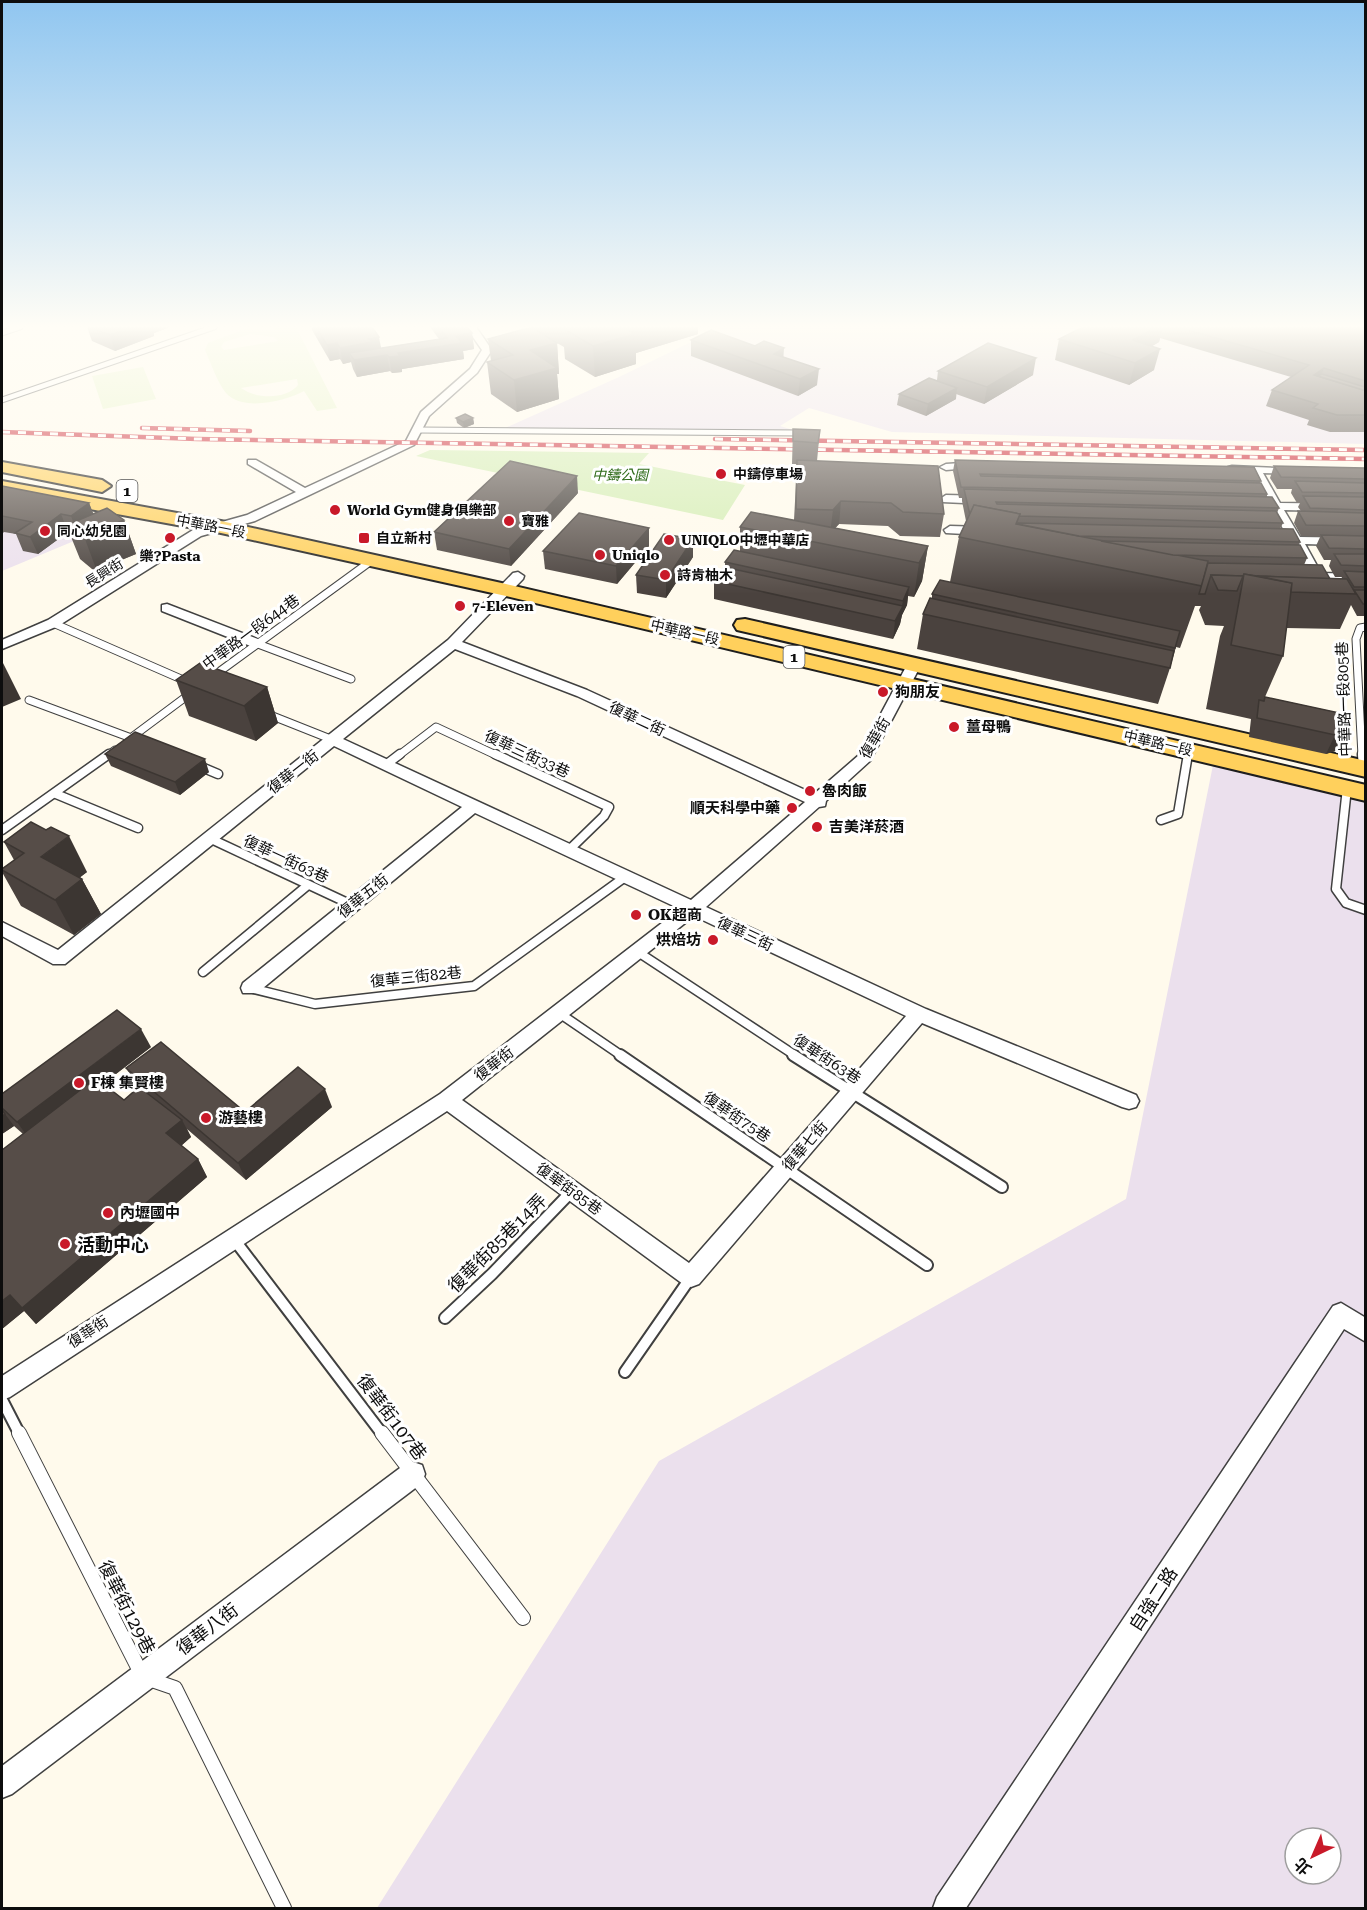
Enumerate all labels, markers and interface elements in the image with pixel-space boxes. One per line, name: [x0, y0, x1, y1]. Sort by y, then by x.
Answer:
place label: 中鑄停車場: [733, 466, 803, 482]
park label: 中鑄公園: [592, 467, 650, 483]
marker: 中鑄停車場: [714, 467, 728, 481]
road number: 1: [116, 480, 138, 502]
place label: World Gym健身俱樂部: [347, 502, 496, 518]
marker: World Gym健身俱樂部: [328, 503, 342, 517]
street label: 中華路一段: [175, 511, 247, 541]
place label: 寶雅: [521, 513, 549, 529]
marker: 寶雅: [502, 514, 516, 528]
place label: 同心幼兒園: [57, 523, 127, 539]
marker: 同心幼兒園: [38, 524, 52, 538]
place label: 自立新村: [376, 530, 432, 546]
marker: 樂?Pasta: [163, 531, 177, 545]
marker: 自立新村: [357, 531, 371, 545]
place label: UNIQLO中壢中華店: [681, 532, 810, 548]
marker: UNIQLO中壢中華店: [662, 533, 676, 547]
place label: Uniqlo: [612, 547, 660, 563]
place label: 樂?Pasta: [140, 548, 201, 564]
marker: Uniqlo: [593, 548, 607, 562]
street label: 長興街: [82, 555, 126, 591]
place label: 詩肯柚木: [677, 567, 733, 583]
marker: 詩肯柚木: [658, 568, 672, 582]
street label: 中華路一段644巷: [199, 591, 303, 673]
place label: 7-Eleven: [472, 598, 534, 614]
marker: 7-Eleven: [453, 599, 467, 613]
street label: 中華路一段: [649, 616, 721, 648]
street label: 中華路一段805巷: [1333, 641, 1355, 757]
road number: 1: [784, 646, 804, 668]
place label: 狗朋友: [895, 683, 940, 701]
marker: 狗朋友: [876, 685, 890, 699]
street label: 復華二街: [606, 698, 668, 740]
street label: 復華街: [856, 714, 894, 762]
place label: 薑母鴨: [966, 718, 1011, 736]
marker: 薑母鴨: [947, 720, 961, 734]
street label: 復華三街33巷: [482, 726, 572, 782]
street label: 中華路一段: [1122, 727, 1194, 759]
street label: 復華一街: [264, 746, 322, 798]
place label: 魯肉飯: [822, 782, 867, 800]
marker: 魯肉飯: [803, 784, 817, 798]
place label: 順天科學中藥: [690, 799, 780, 817]
marker: 順天科學中藥: [785, 801, 799, 815]
place label: 吉美洋菸酒: [829, 818, 904, 836]
marker: 吉美洋菸酒: [810, 820, 824, 834]
street label: 復華一街63巷: [241, 831, 331, 887]
street label: 復華五街: [334, 870, 392, 922]
place label: OK超商: [648, 906, 702, 924]
marker: OK超商: [629, 908, 643, 922]
street label: 復華三街: [714, 913, 776, 955]
place label: 烘焙坊: [656, 931, 701, 949]
marker: 烘焙坊: [706, 933, 720, 947]
street label: 復華三街82巷: [369, 963, 463, 991]
street label: 復華街63巷: [790, 1031, 864, 1087]
street label: 復華街: [471, 1043, 517, 1085]
place label: F棟 集賢樓: [91, 1074, 164, 1092]
marker: F棟 集賢樓: [72, 1076, 86, 1090]
street label: 復華街75巷: [700, 1088, 774, 1146]
place label: 游藝樓: [218, 1109, 263, 1127]
marker: 游藝樓: [199, 1111, 213, 1125]
street label: 復華七街: [779, 1117, 831, 1175]
street label: 復華街85巷: [533, 1159, 605, 1219]
street label: 復華街85巷14弄: [443, 1189, 551, 1297]
place label: 內壢國中: [120, 1204, 180, 1222]
marker: 內壢國中: [101, 1206, 115, 1220]
place label: 活動中心: [77, 1234, 149, 1255]
marker: 活動中心: [58, 1237, 72, 1251]
street label: 復華街: [64, 1312, 112, 1352]
street label: 復華街107巷: [353, 1370, 431, 1464]
street label: 復華街129巷: [94, 1557, 160, 1657]
street label: 自強二路: [1125, 1563, 1181, 1635]
street label: 復華八街: [172, 1599, 242, 1659]
north arrow: [1283, 1826, 1343, 1886]
text: 北: [1291, 1854, 1315, 1879]

